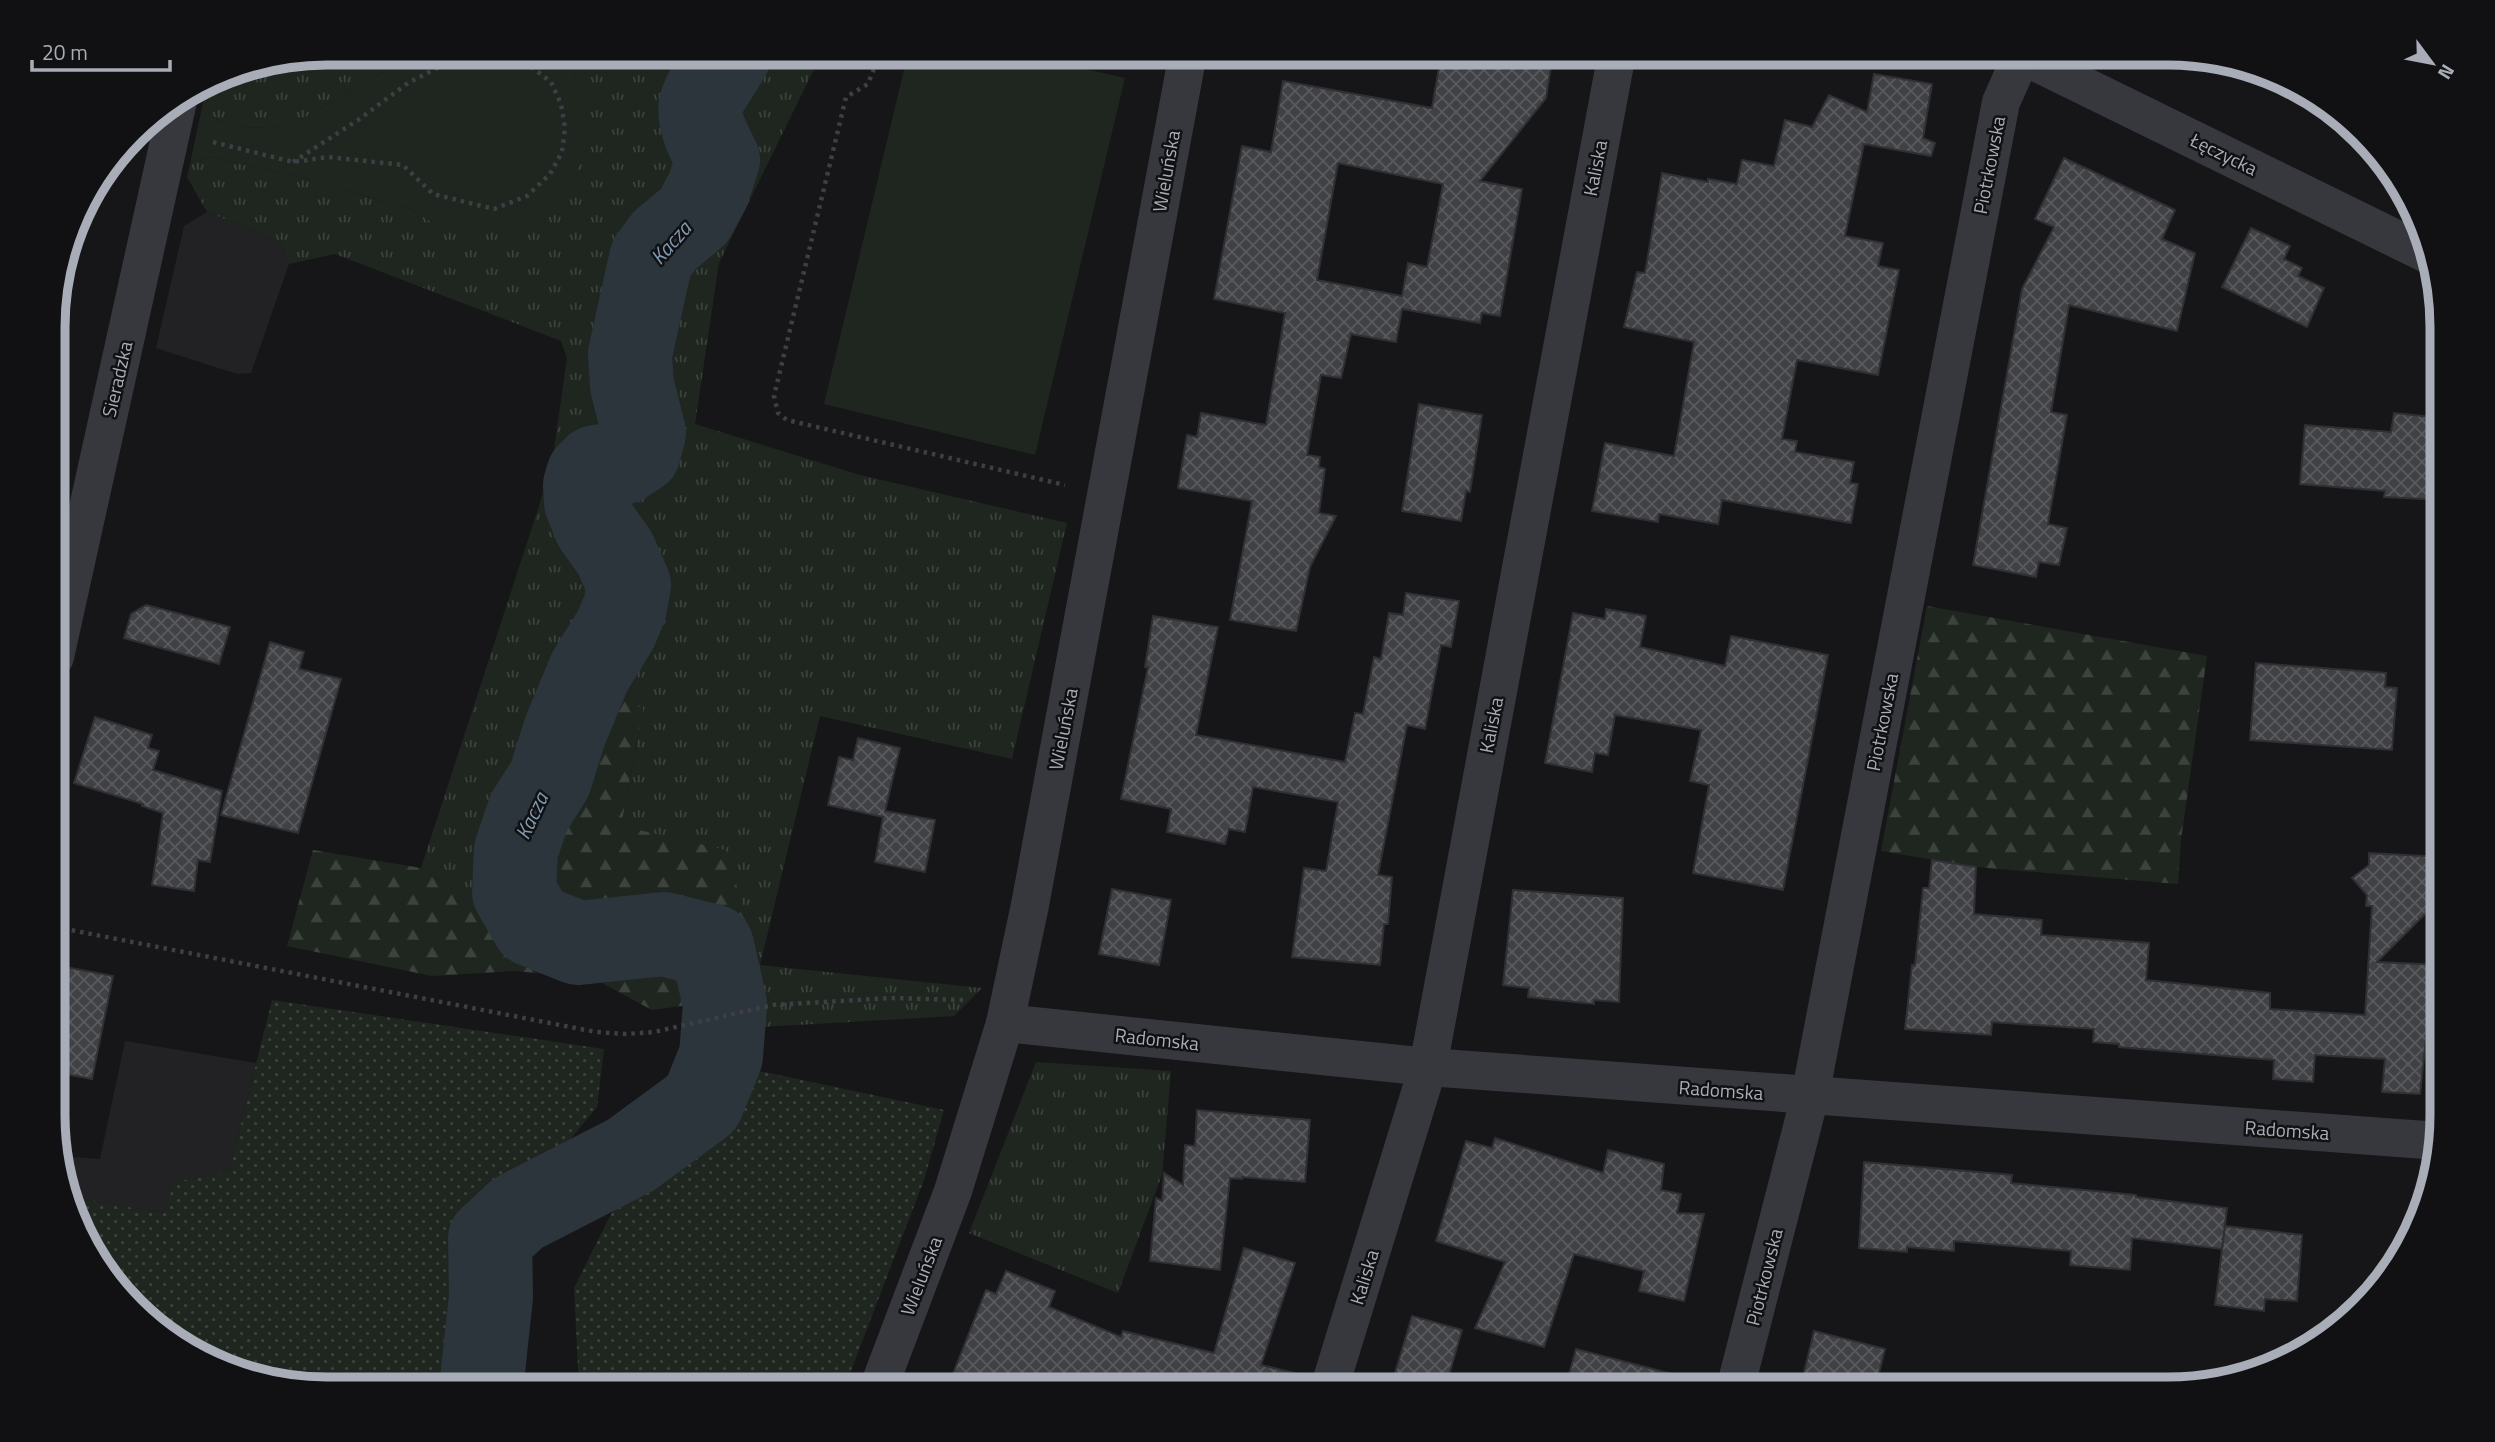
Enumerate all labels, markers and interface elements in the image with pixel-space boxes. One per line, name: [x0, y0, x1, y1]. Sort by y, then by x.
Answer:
scale bar: [32, 28, 170, 72]
north arrow: [2397, 28, 2467, 98]
text: 20 m: [42, 36, 88, 68]
text: N: [2431, 59, 2463, 86]
street label: Piotrkowska: [1965, 113, 2012, 216]
street label: Łęczycka: [2185, 124, 2263, 182]
street label: Wieluńska: [1144, 127, 1187, 214]
street label: Kaliska: [1575, 137, 1614, 198]
water label: Kacza: [642, 212, 699, 271]
street label: Sieradzka: [94, 337, 139, 420]
street label: Piotrkowska: [1858, 670, 1905, 773]
street label: Wieluńska: [1040, 685, 1085, 772]
street label: Kaliska: [1471, 694, 1510, 755]
water label: Kacza: [506, 785, 557, 844]
street label: Radomska: [1113, 1020, 1201, 1057]
street label: Radomska: [1678, 1072, 1765, 1107]
street label: Radomska: [2244, 1112, 2331, 1147]
street label: Piotrkowska: [1737, 1225, 1790, 1329]
street label: Wieluńska: [892, 1232, 949, 1320]
street label: Kaliska: [1341, 1245, 1386, 1308]

